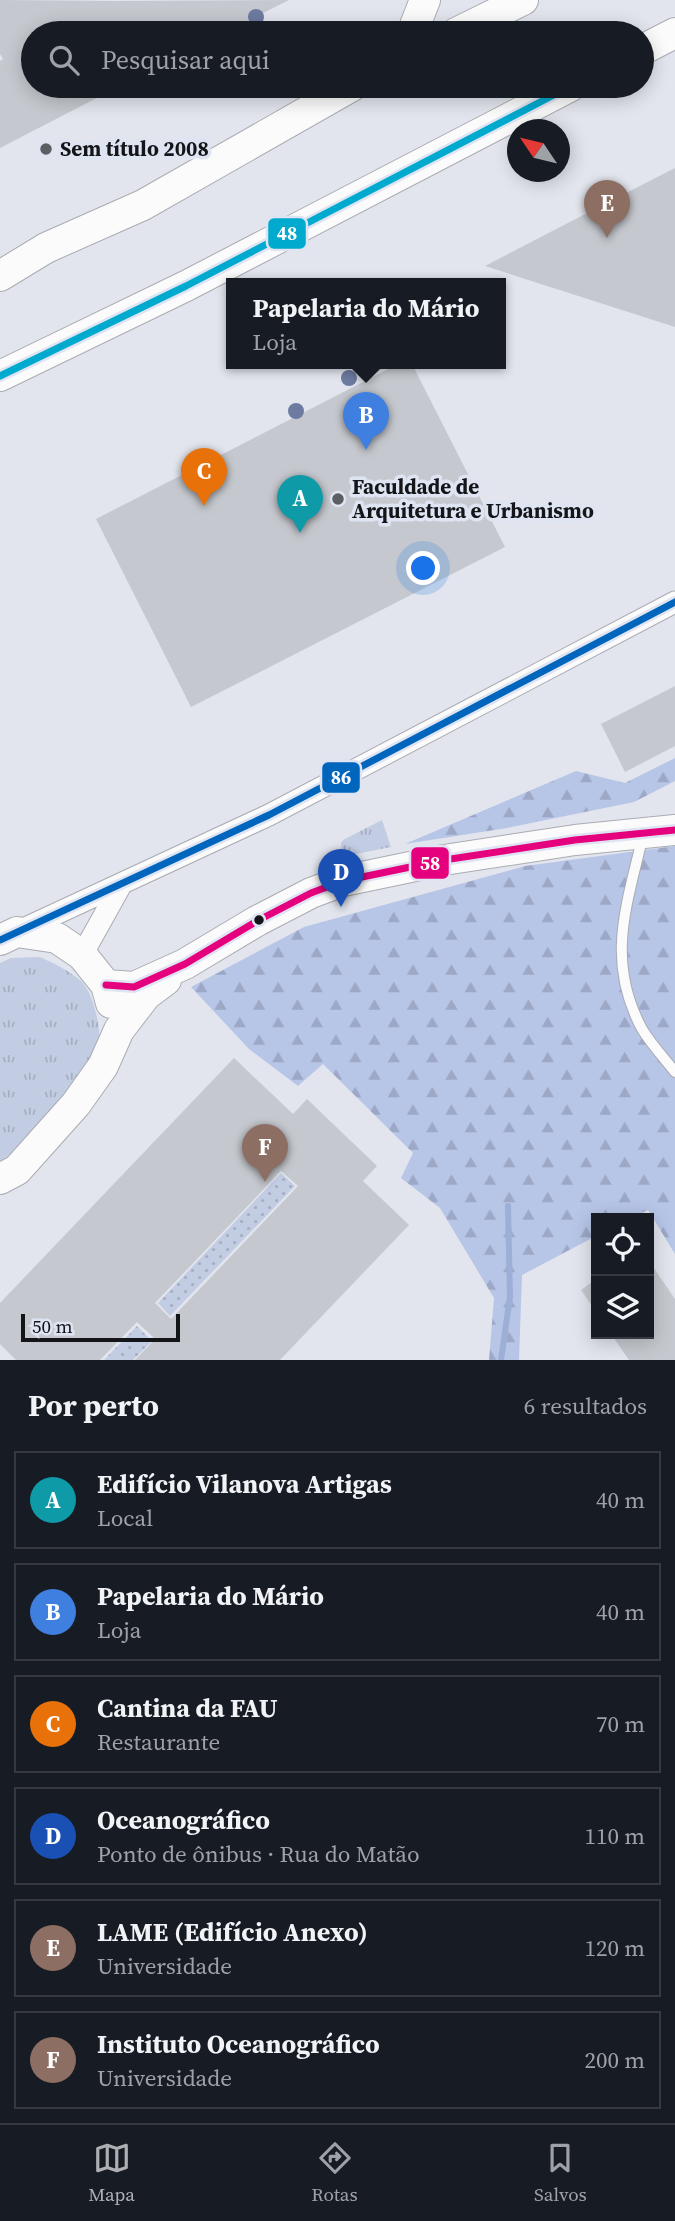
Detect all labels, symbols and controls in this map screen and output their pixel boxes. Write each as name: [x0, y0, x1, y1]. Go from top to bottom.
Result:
search box: [21, 21, 654, 98]
icon: search: [45, 41, 83, 79]
text: Pesquisar aqui: [101, 42, 270, 78]
north arrow: [507, 119, 570, 182]
place label: Sem título 2008: [60, 134, 209, 163]
marker: Sem título 2008: [38, 141, 54, 157]
pin: E: [584, 180, 630, 238]
line badge: 48: [267, 217, 307, 250]
text: 48: [277, 220, 297, 246]
popup: [226, 278, 506, 369]
text: Papelaria do Mário: [253, 290, 479, 326]
text: Loja: [253, 326, 297, 358]
pin: B: [343, 392, 389, 450]
pin: C: [181, 448, 227, 506]
place label: Faculdade de Arquitetura e Urbanismo: [352, 472, 594, 525]
pin: A: [277, 475, 323, 533]
marker: Faculdade de Arquitetura e Urbanismo: [330, 491, 346, 507]
your location: [406, 551, 440, 585]
line badge: 86: [321, 761, 361, 794]
text: 86: [331, 764, 351, 790]
line badge: 58: [410, 846, 450, 880]
pin: D: [318, 849, 364, 907]
text: 58: [420, 850, 440, 876]
unlabelled marker: [252, 913, 266, 927]
pin: F: [242, 1124, 288, 1182]
map controls: [591, 1213, 654, 1339]
button: locate: [591, 1213, 654, 1276]
button: layers: [591, 1276, 654, 1339]
scale bar: [21, 1311, 180, 1343]
text: 50 m: [32, 1313, 73, 1339]
text: Por perto: [28, 1385, 159, 1426]
text: 6 resultados: [524, 1390, 647, 1422]
text: Edifício Vilanova Artigas: [97, 1466, 392, 1502]
text: A: [45, 1484, 61, 1516]
text: 40 m: [596, 1484, 645, 1516]
text: Local: [97, 1502, 153, 1534]
text: Papelaria do Mário: [97, 1578, 324, 1614]
text: B: [46, 1596, 60, 1628]
text: 40 m: [596, 1596, 645, 1628]
text: Loja: [97, 1614, 141, 1646]
text: Cantina da FAU: [97, 1690, 278, 1726]
text: C: [46, 1708, 60, 1740]
text: 70 m: [596, 1708, 645, 1740]
text: Restaurante: [97, 1726, 220, 1758]
text: Oceanográfico: [97, 1802, 270, 1838]
text: D: [45, 1820, 61, 1852]
text: 110 m: [584, 1820, 645, 1852]
text: Ponto de ônibus · Rua do Matão: [97, 1838, 420, 1870]
text: LAME (Edifício Anexo): [97, 1914, 368, 1950]
text: E: [46, 1932, 60, 1964]
text: 120 m: [584, 1932, 645, 1964]
text: Universidade: [97, 1950, 232, 1982]
text: Instituto Oceanográfico: [97, 2026, 380, 2062]
text: F: [46, 2044, 60, 2076]
text: 200 m: [584, 2044, 645, 2076]
text: Universidade: [97, 2062, 232, 2094]
tab: Mapa: [88, 2139, 135, 2207]
tab: Rotas: [311, 2139, 358, 2207]
tab: Salvos: [534, 2139, 587, 2207]

